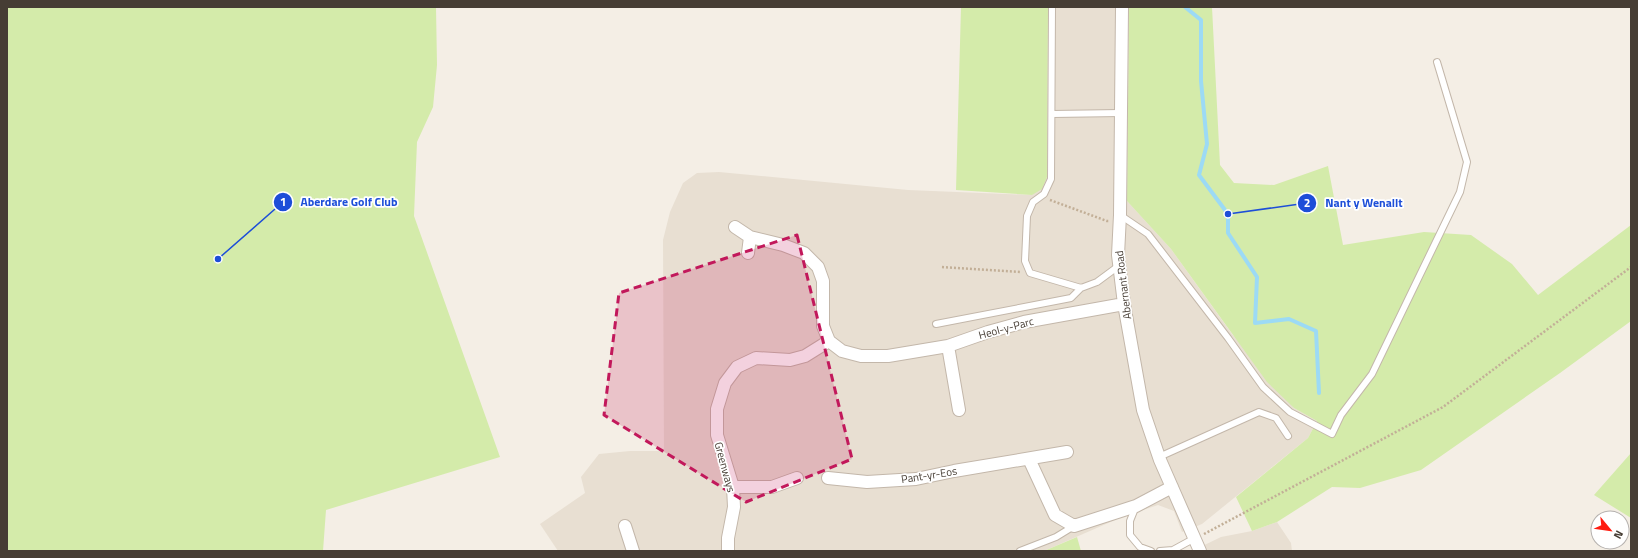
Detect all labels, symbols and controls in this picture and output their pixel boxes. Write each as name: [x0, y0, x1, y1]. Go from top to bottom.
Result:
callout: Aberdare Golf Club: [273, 190, 406, 214]
callout: Nant y Wenallt: [1297, 191, 1410, 215]
text: 1: [280, 192, 286, 211]
text: Aberdare Golf Club: [300, 192, 398, 211]
text: 2: [1304, 193, 1310, 212]
text: Nant y Wenallt: [1325, 193, 1403, 212]
street label: Abernant Road: [1111, 250, 1135, 320]
street label: Heol-y-Parc: [977, 313, 1035, 343]
street label: Greenways: [711, 440, 739, 494]
street label: Pant-yr-Eos: [900, 463, 958, 487]
north arrow: [1590, 510, 1630, 550]
text: N: [1610, 528, 1628, 542]

